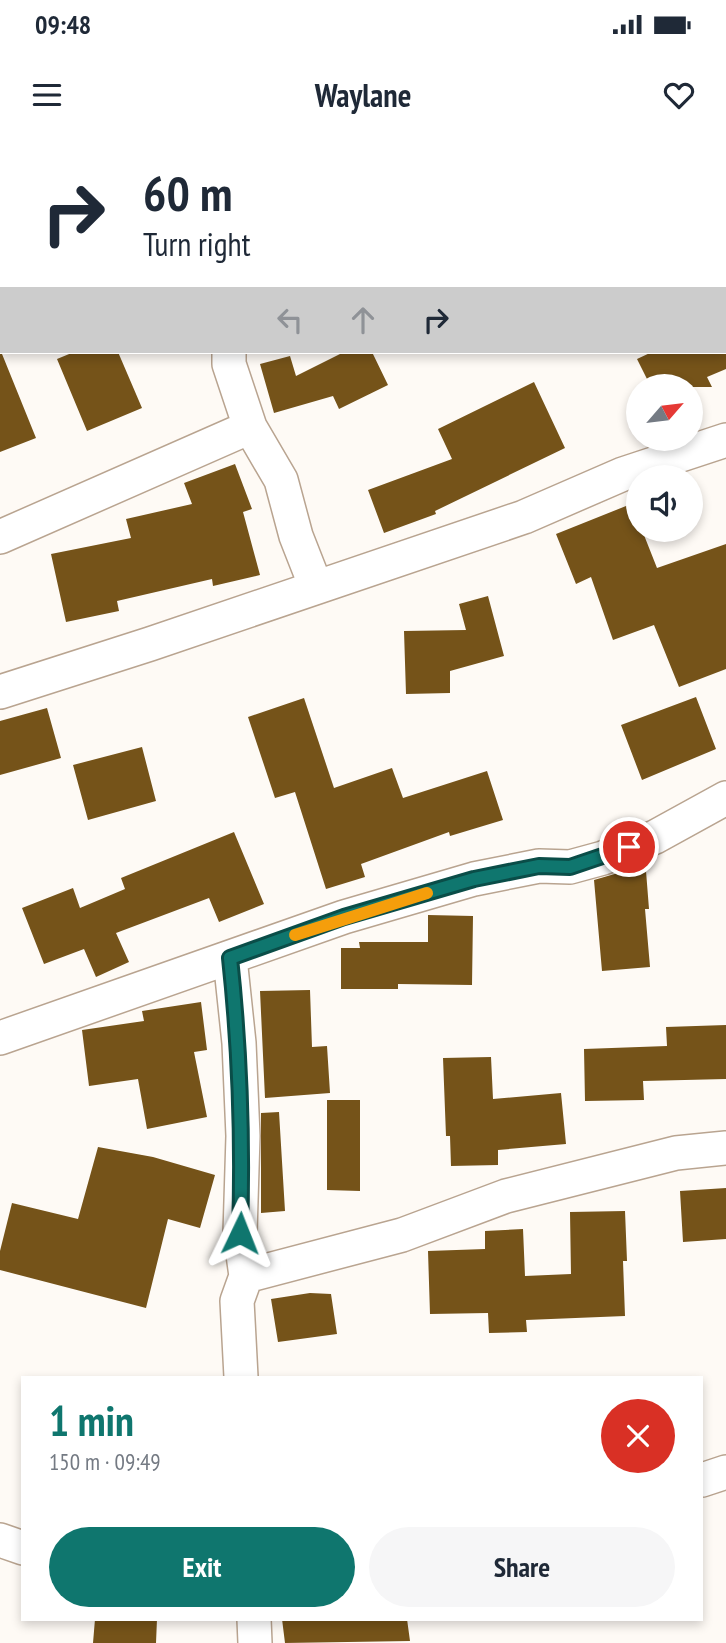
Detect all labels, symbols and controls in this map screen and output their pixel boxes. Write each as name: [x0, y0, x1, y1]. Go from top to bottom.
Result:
text: 09:48: [35, 8, 91, 41]
text: Waylane: [315, 74, 411, 116]
icon: menu: [28, 76, 66, 114]
icon: heart: [660, 76, 698, 114]
text: 60 m: [143, 161, 232, 225]
icon: right: [28, 168, 119, 259]
text: Turn right: [143, 223, 251, 265]
icon: left: [271, 301, 309, 339]
icon: ahead: [344, 301, 382, 339]
icon: right: [417, 301, 455, 339]
north arrow: [626, 374, 704, 452]
map controls: [626, 374, 703, 542]
button: sound: [626, 465, 703, 542]
pin: [599, 817, 659, 877]
icon: arrive: [610, 828, 648, 866]
position arrow: [203, 1196, 277, 1270]
text: 1 min: [49, 1393, 134, 1448]
button: close: [601, 1399, 675, 1473]
text: 150 m · 09:49: [49, 1447, 161, 1476]
button: Exit: [49, 1527, 355, 1607]
button: Share: [369, 1527, 675, 1607]

